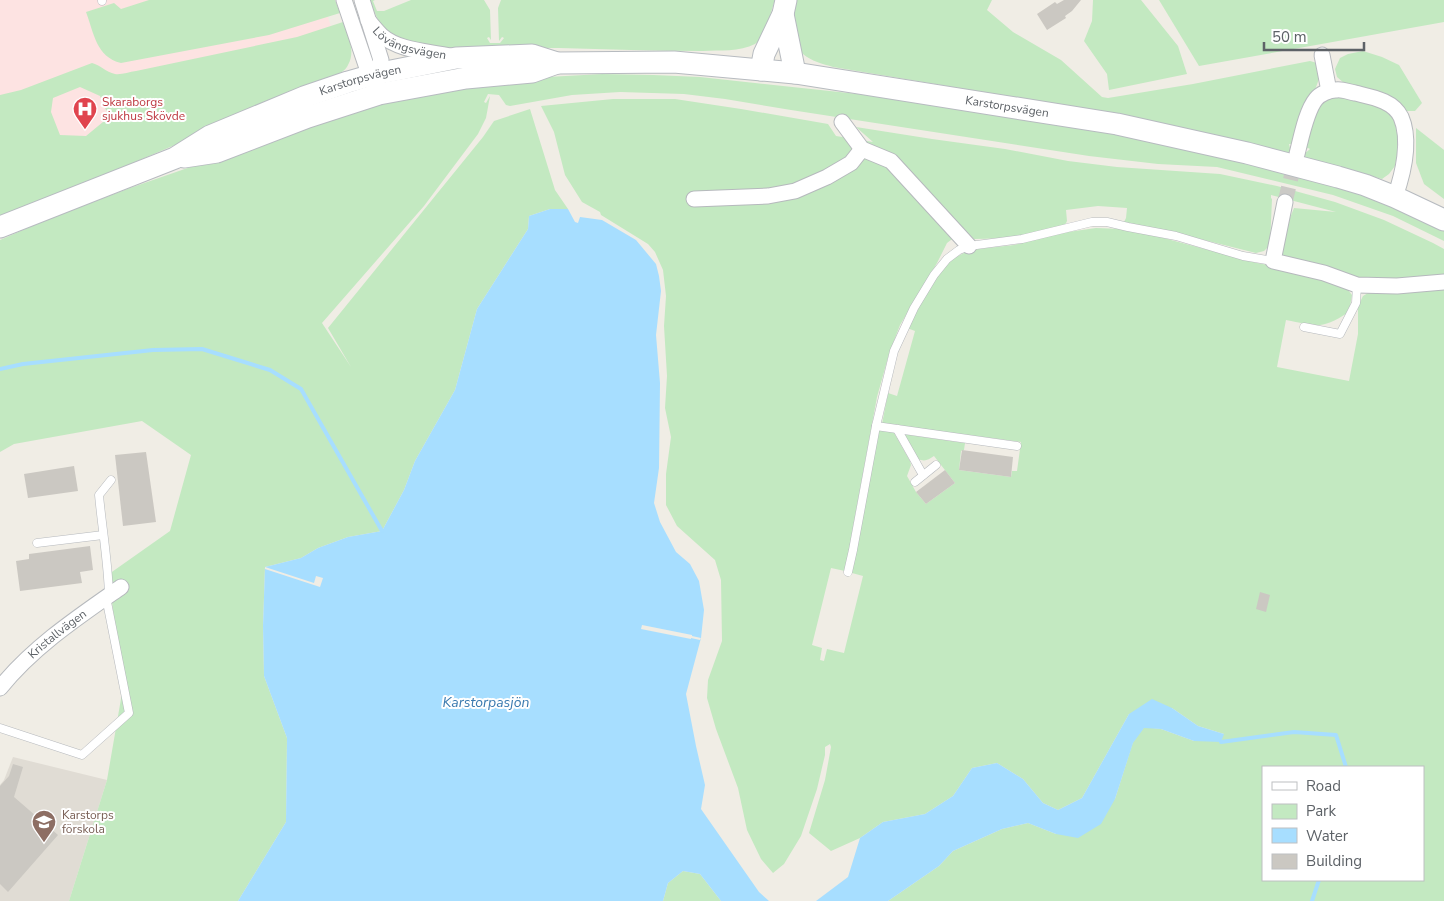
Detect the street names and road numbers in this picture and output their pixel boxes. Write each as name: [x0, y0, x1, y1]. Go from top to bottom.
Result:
street label: Lövängsvägen: [369, 23, 448, 63]
street label: Karstorpsvägen: [317, 61, 402, 99]
street label: Karstorpsvägen: [964, 92, 1050, 121]
street label: Kristallvägen: [25, 606, 90, 662]

